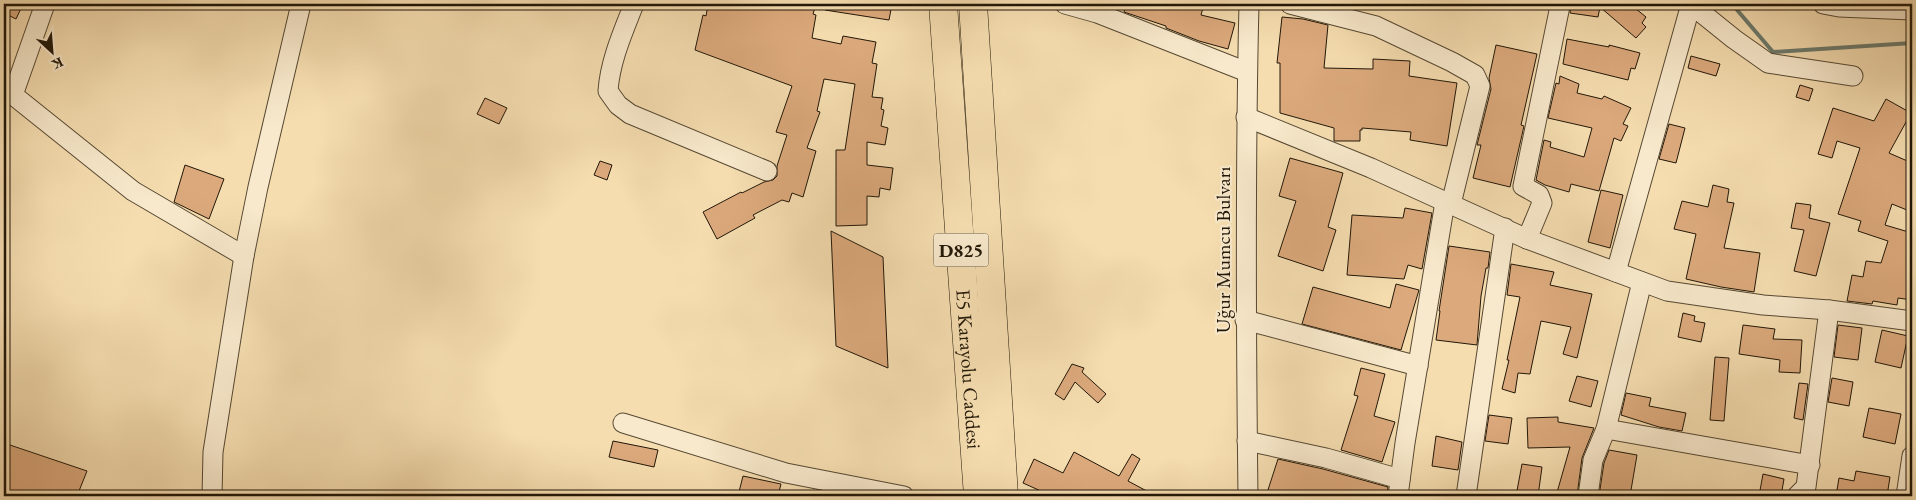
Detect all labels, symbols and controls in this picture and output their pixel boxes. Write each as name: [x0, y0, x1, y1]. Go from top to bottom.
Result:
north arrow: [28, 28, 78, 78]
text: K: [49, 53, 66, 74]
street label: Uğur Mumcu Bulvarı: [1210, 167, 1236, 333]
road number: D825: [934, 234, 988, 266]
street label: E5 Karayolu Caddesi: [950, 288, 988, 450]

